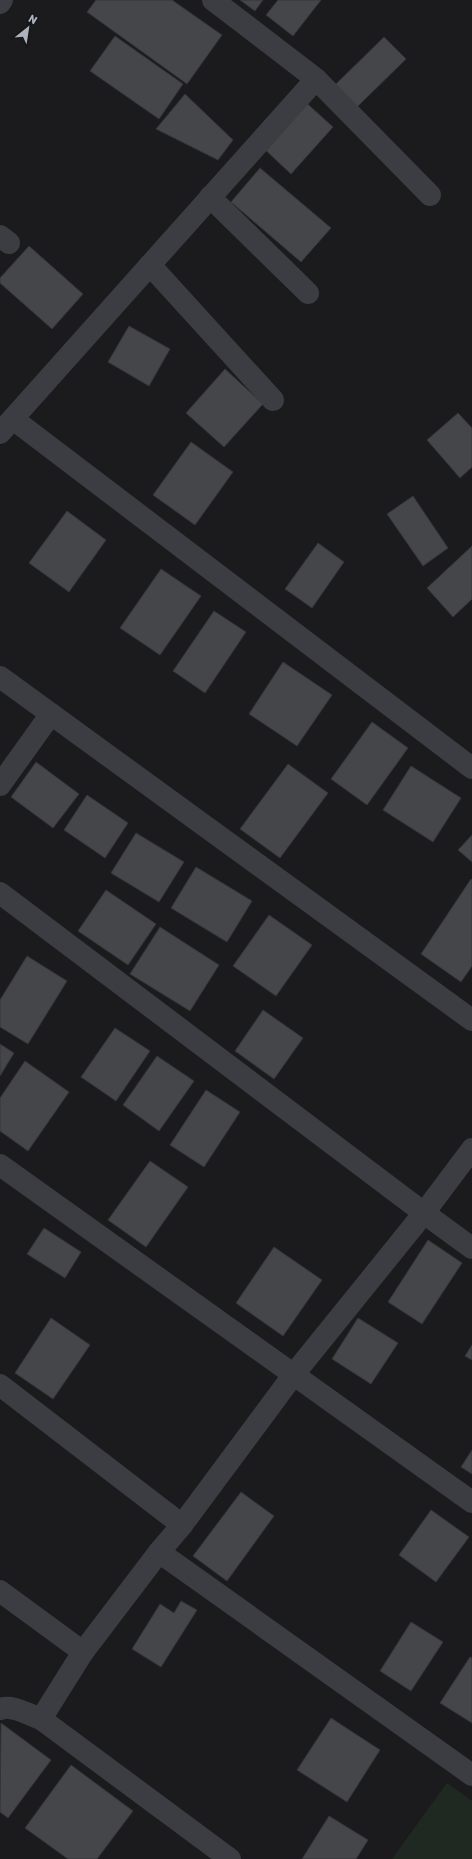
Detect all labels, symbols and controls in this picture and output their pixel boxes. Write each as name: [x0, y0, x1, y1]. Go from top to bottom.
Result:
north arrow: [8, 8, 48, 48]
text: N: [26, 12, 39, 27]

